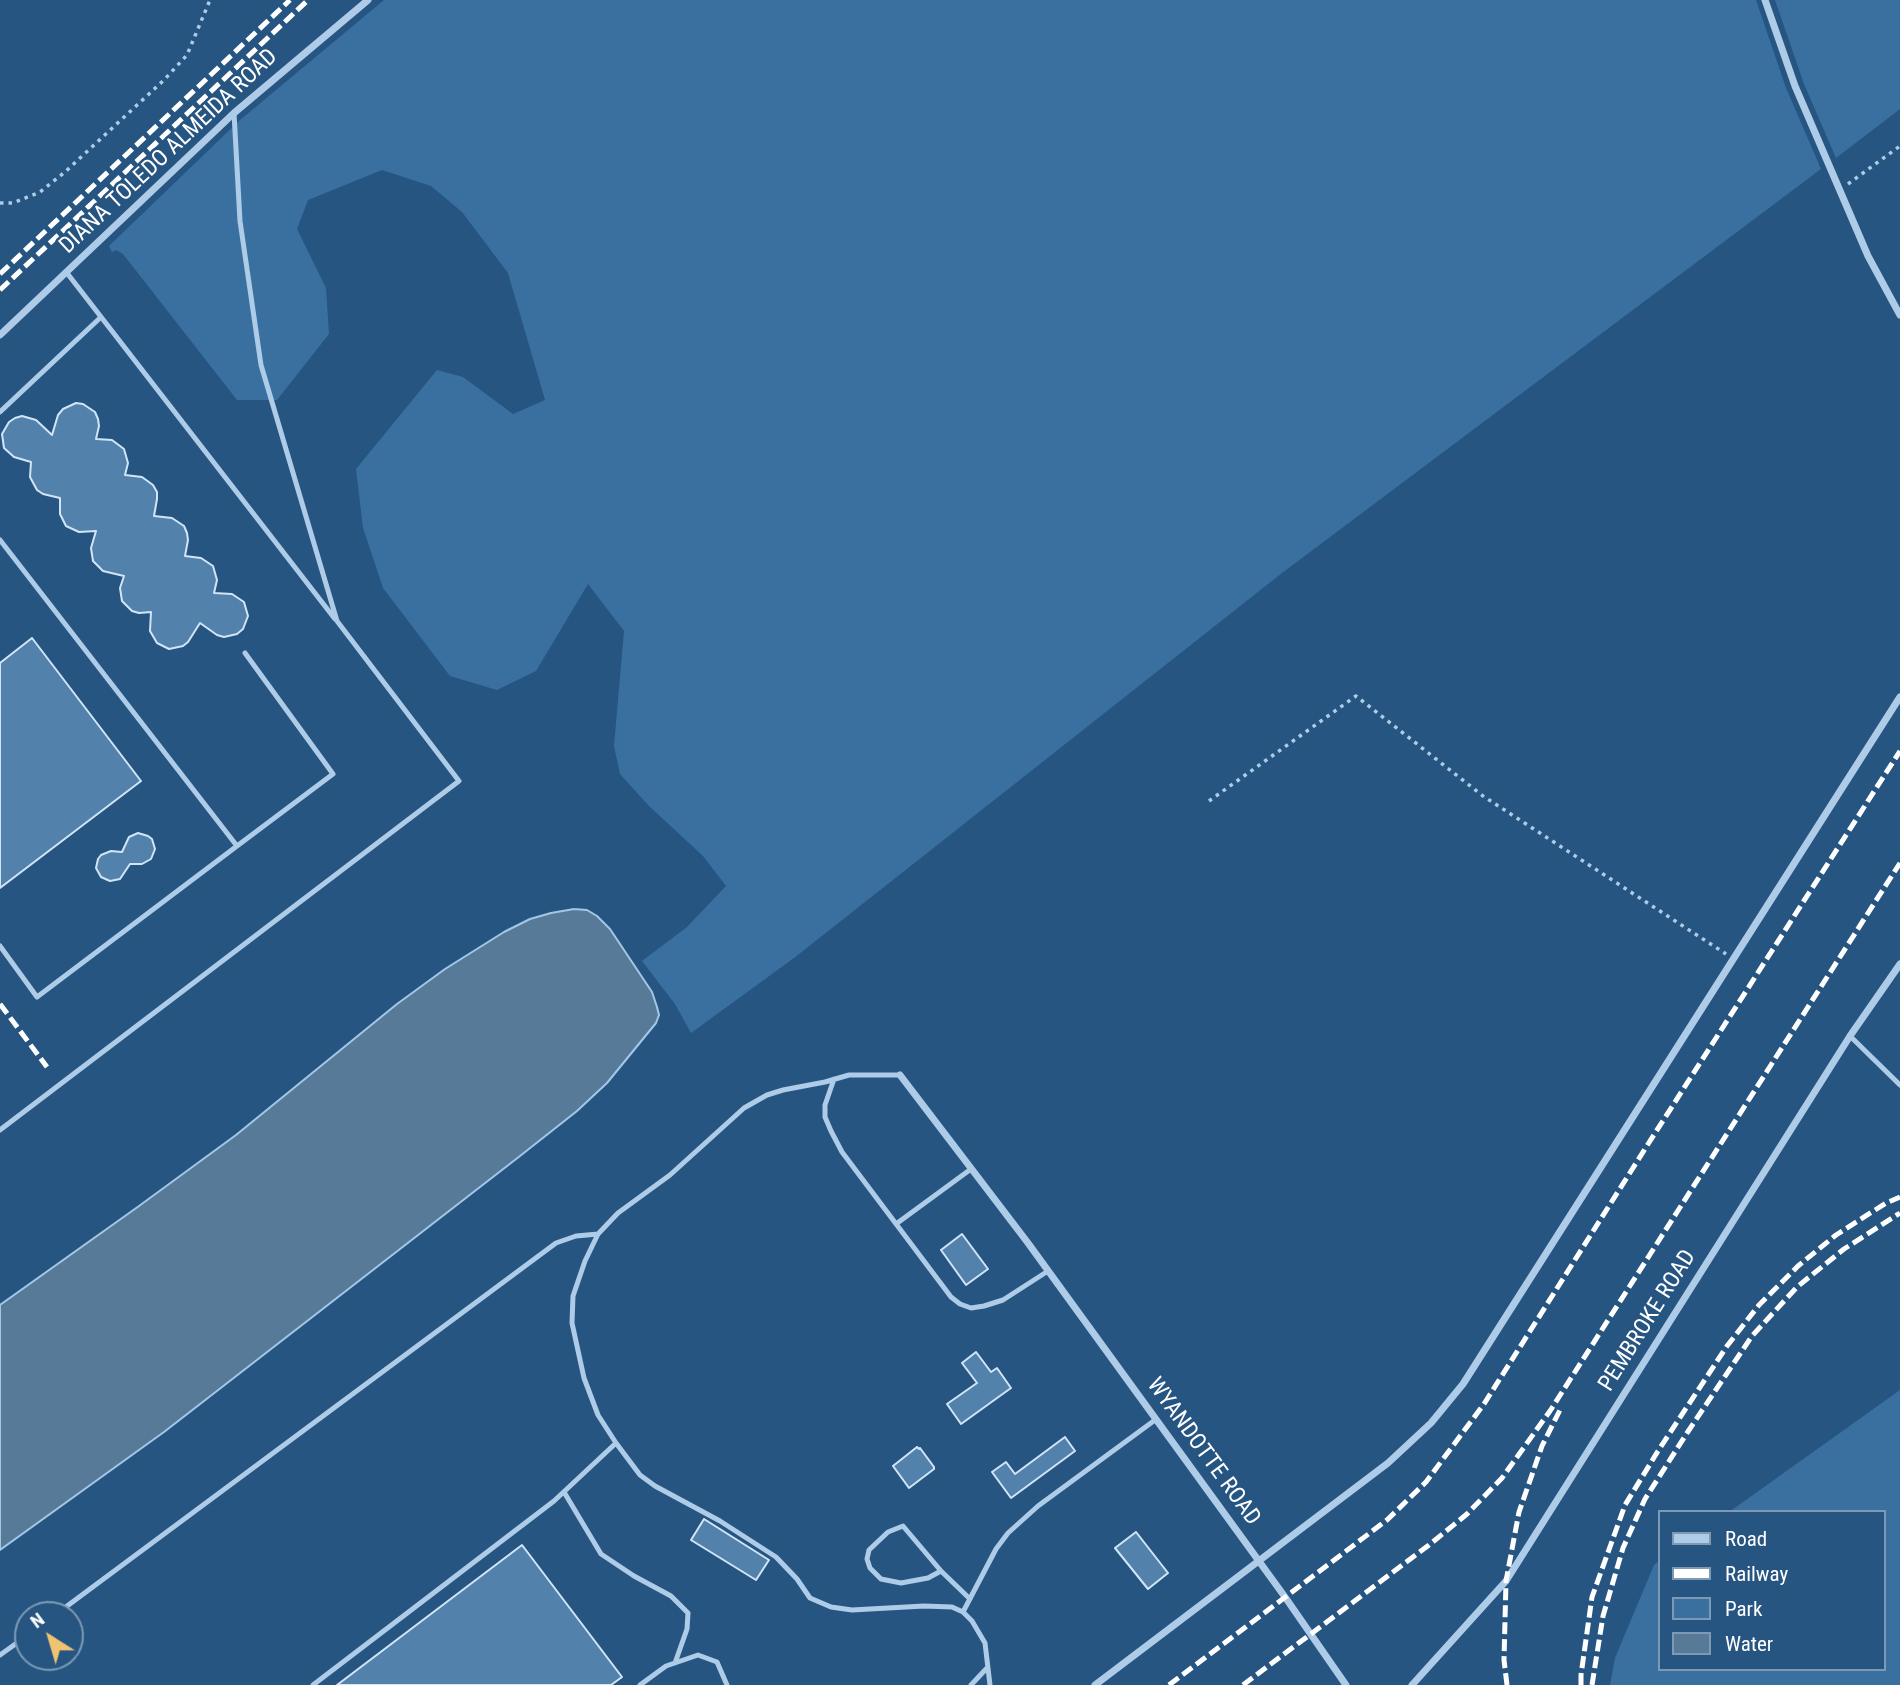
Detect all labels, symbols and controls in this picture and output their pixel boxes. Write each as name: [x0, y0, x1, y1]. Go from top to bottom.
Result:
street label: DIANA TOLEDO ALMEIDA ROAD: [54, 44, 284, 260]
street label: PEMBROKE ROAD: [1593, 1245, 1703, 1397]
street label: WYANDOTTE ROAD: [1140, 1373, 1266, 1531]
legend: [1658, 1510, 1886, 1671]
text: Road: [1725, 1527, 1767, 1551]
text: Railway: [1725, 1562, 1788, 1586]
text: Park: [1725, 1597, 1762, 1621]
north arrow: [14, 1601, 84, 1671]
text: N: [26, 1608, 49, 1633]
text: Water: [1725, 1632, 1773, 1656]

